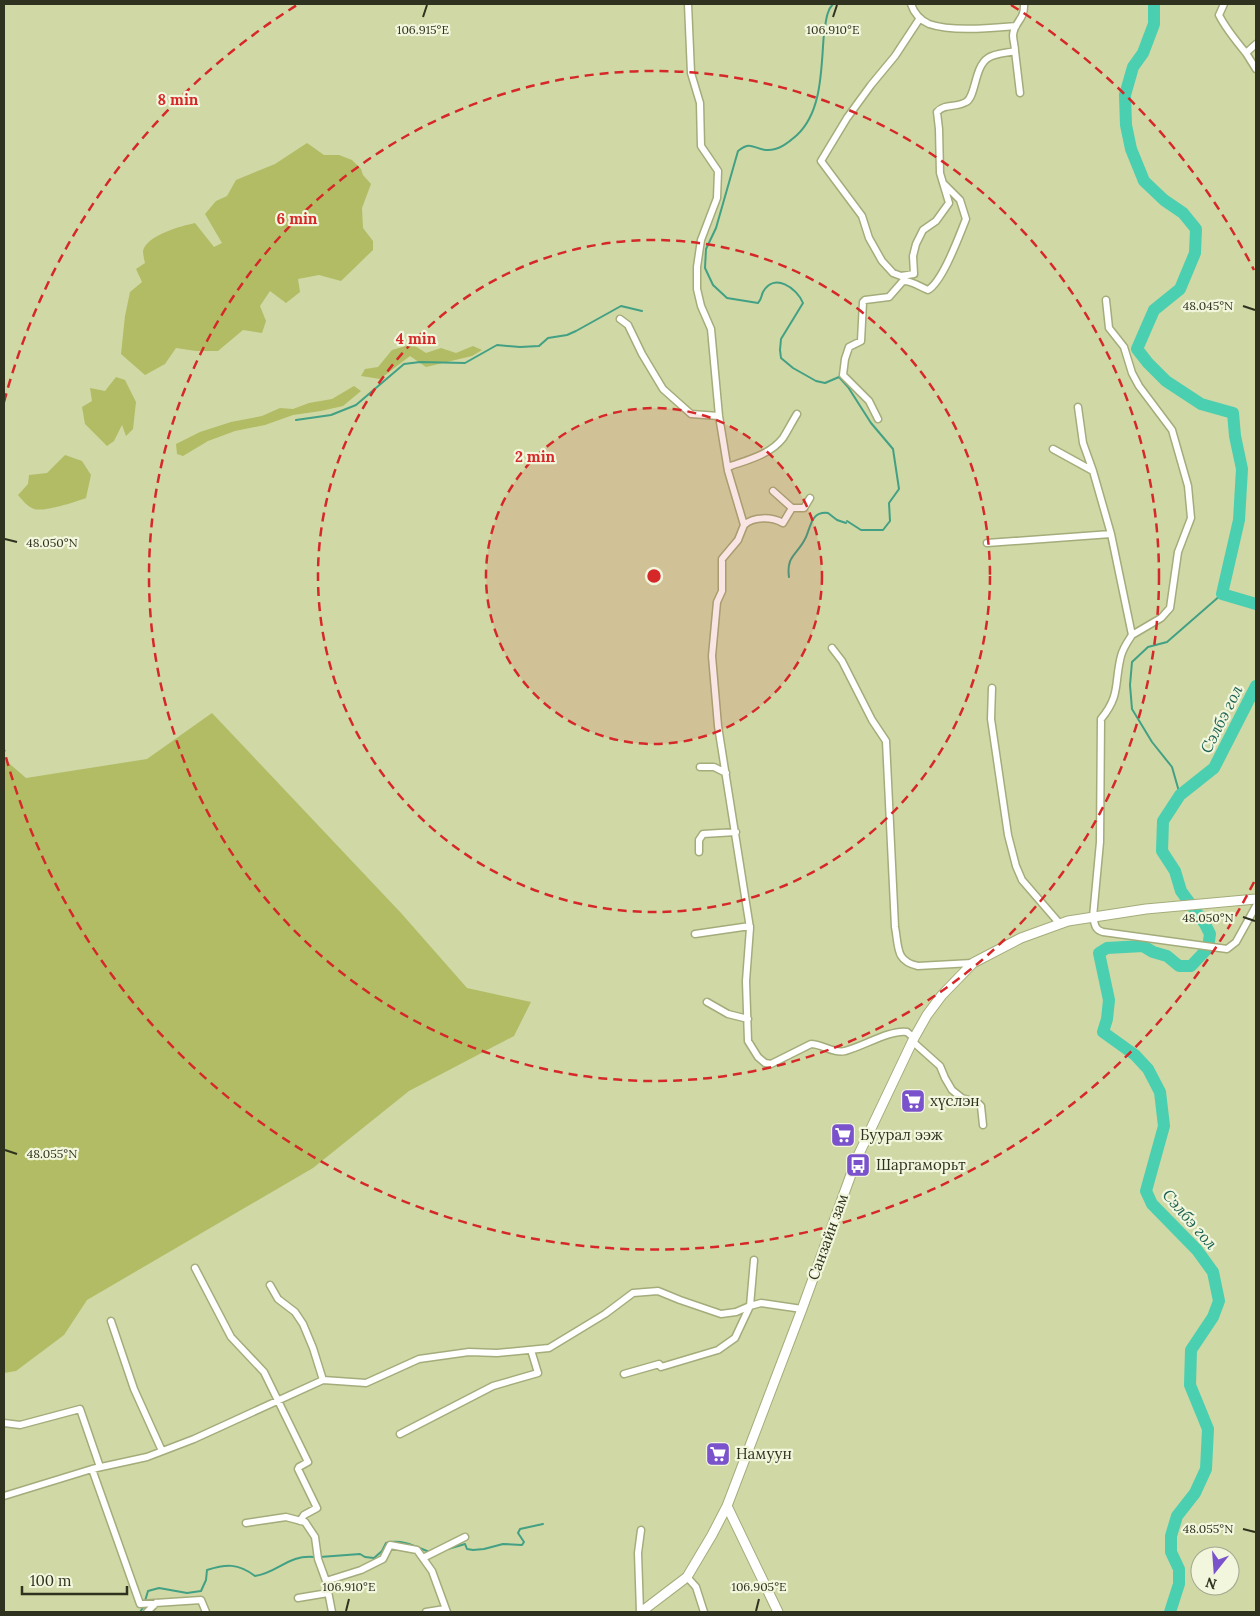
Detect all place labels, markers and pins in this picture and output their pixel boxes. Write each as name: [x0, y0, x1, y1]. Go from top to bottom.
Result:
centre of rings: [645, 567, 663, 585]
supermarket icon: хүслэн: [900, 1088, 926, 1114]
place label: хүслэн: [930, 1091, 980, 1110]
supermarket icon: Буурал ээж: [830, 1122, 856, 1148]
place label: Буурал ээж: [860, 1125, 943, 1144]
bus stop icon: Шаргаморьт: [845, 1152, 871, 1178]
place label: Шаргаморьт: [876, 1155, 966, 1174]
supermarket icon: Намуун: [705, 1441, 731, 1467]
place label: Намуун: [736, 1444, 792, 1463]

